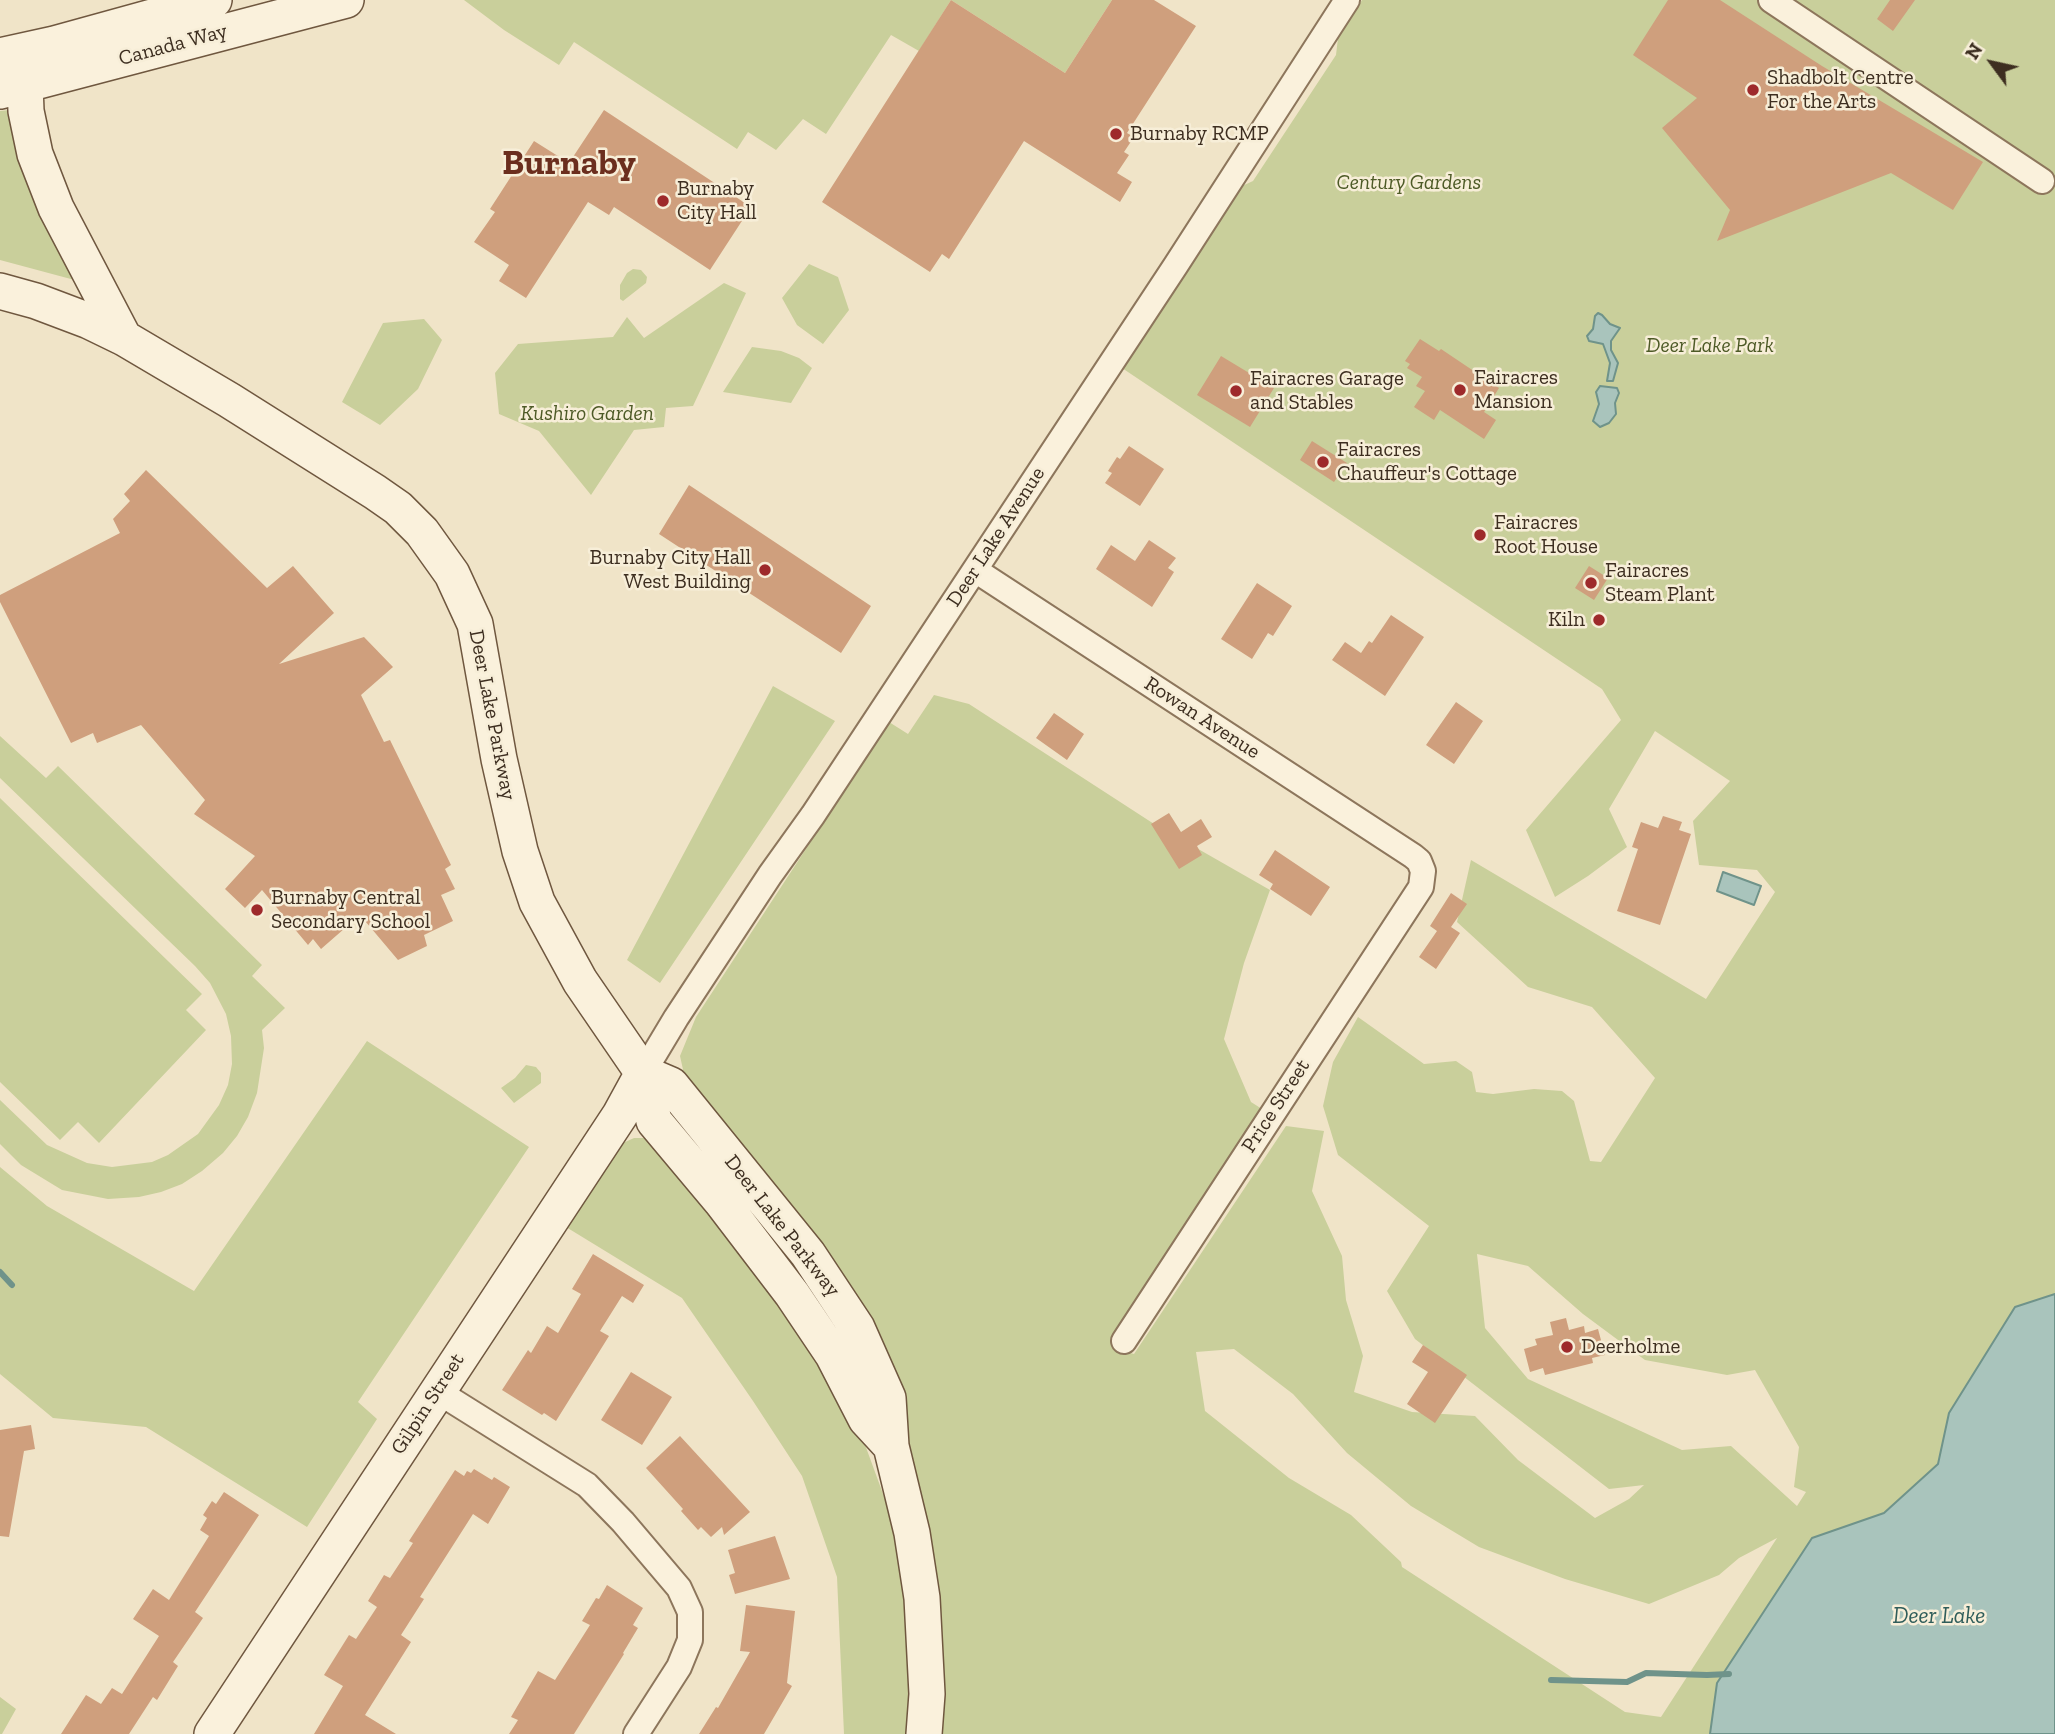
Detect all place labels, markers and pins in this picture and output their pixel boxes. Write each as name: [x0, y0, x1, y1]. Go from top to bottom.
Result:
place label: Shadbolt Centre For the Arts: [1767, 65, 1914, 115]
marker: Shadbolt Centre For the Arts: [1745, 82, 1761, 98]
place label: Burnaby RCMP: [1130, 121, 1269, 147]
marker: Burnaby RCMP: [1108, 126, 1124, 142]
place label: Burnaby City Hall: [677, 176, 757, 226]
marker: Burnaby City Hall: [655, 193, 671, 209]
place label: Fairacres Mansion: [1474, 365, 1558, 415]
place label: Fairacres Garage and Stables: [1250, 366, 1404, 416]
marker: Fairacres Mansion: [1452, 382, 1468, 398]
marker: Fairacres Garage and Stables: [1228, 383, 1244, 399]
place label: Fairacres Chauffeur's Cottage: [1337, 437, 1517, 487]
marker: Fairacres Chauffeur's Cottage: [1315, 454, 1331, 470]
place label: Fairacres Root House: [1494, 510, 1598, 560]
marker: Fairacres Root House: [1472, 527, 1488, 543]
place label: Burnaby City Hall West Building: [589, 545, 751, 595]
place label: Fairacres Steam Plant: [1605, 558, 1714, 608]
marker: Burnaby City Hall West Building: [757, 562, 773, 578]
marker: Fairacres Steam Plant: [1583, 575, 1599, 591]
place label: Kiln: [1548, 607, 1585, 633]
marker: Kiln: [1591, 612, 1607, 628]
place label: Burnaby Central Secondary School: [271, 885, 430, 935]
marker: Burnaby Central Secondary School: [249, 902, 265, 918]
place label: Deerholme: [1581, 1334, 1680, 1360]
marker: Deerholme: [1559, 1339, 1575, 1355]

